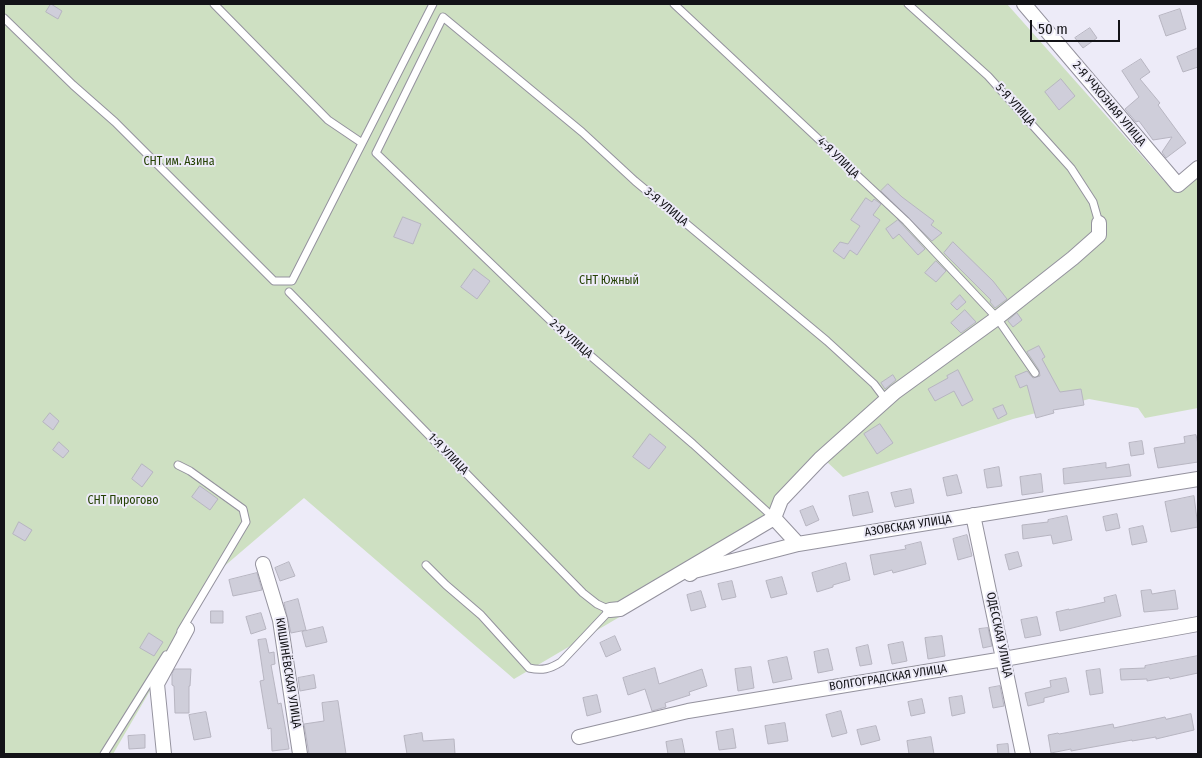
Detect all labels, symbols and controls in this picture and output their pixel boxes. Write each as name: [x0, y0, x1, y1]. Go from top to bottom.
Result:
scale bar: [1032, 10, 1122, 42]
text: 50 m: [1038, 20, 1068, 38]
street label: 2-Я УЧХОЗНАЯ УЛИЦА: [1069, 59, 1149, 149]
street label: 5-Я УЛИЦА: [992, 81, 1038, 129]
street label: 4-Я УЛИЦА: [814, 134, 862, 182]
park label: СНТ им. Азина: [143, 155, 215, 169]
street label: 3-Я УЛИЦА: [641, 185, 691, 229]
park label: СНТ Южный: [579, 274, 639, 288]
street label: 2-Я УЛИЦА: [546, 316, 596, 362]
street label: 1-Я УЛИЦА: [425, 430, 471, 478]
park label: СНТ Пирогово: [87, 494, 159, 508]
street label: АЗОВСКАЯ УЛИЦА: [864, 512, 952, 540]
street label: ОДЕССКАЯ УЛИЦА: [983, 591, 1015, 679]
street label: КИШИНЁВСКАЯ УЛИЦА: [272, 617, 304, 729]
street label: ВОЛГОГРАДСКАЯ УЛИЦА: [828, 662, 948, 694]

